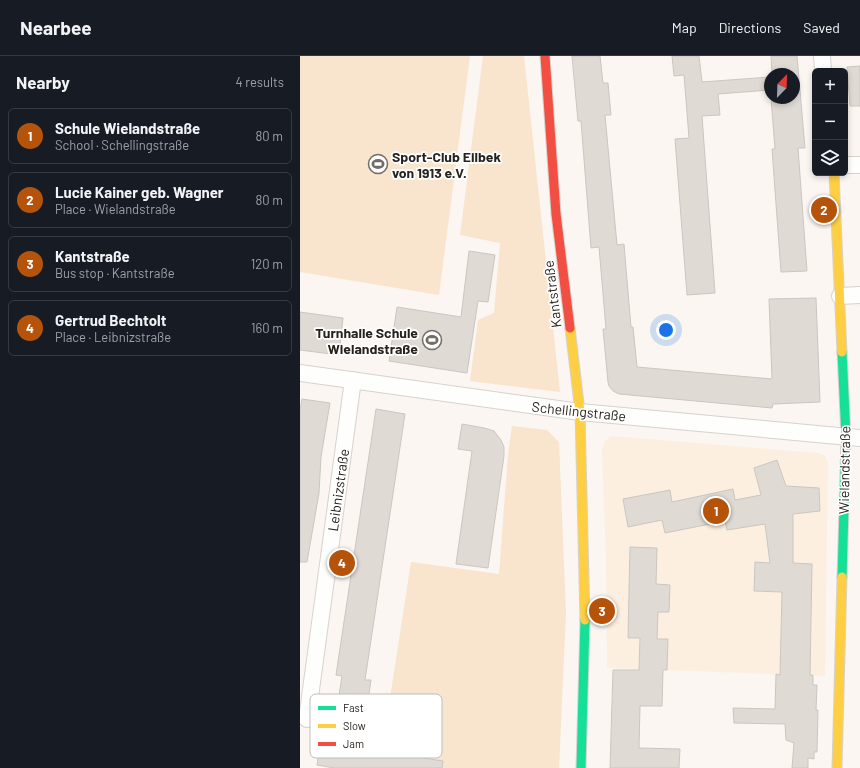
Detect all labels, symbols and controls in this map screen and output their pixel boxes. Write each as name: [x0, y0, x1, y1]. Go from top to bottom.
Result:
text: Nearbee: [20, 16, 92, 39]
text: Map: [672, 19, 697, 36]
text: Directions: [719, 19, 781, 36]
text: Saved: [803, 19, 840, 36]
north arrow: [764, 68, 800, 104]
map controls: [812, 68, 848, 176]
button: +: [812, 68, 848, 104]
text: Nearby: [16, 72, 70, 92]
text: 4 results: [236, 74, 284, 90]
button: −: [812, 104, 848, 140]
text: Schule Wielandstraße: [55, 119, 200, 137]
text: 1: [28, 128, 32, 144]
text: 80 m: [256, 128, 283, 144]
text: School · Schellingstraße: [55, 137, 189, 153]
button: layers: [812, 140, 848, 176]
place label: Sport-Club Eilbek von 1913 e.V.: [392, 148, 501, 181]
sports icon: Sport-Club Eilbek von 1913 e.V.: [367, 153, 389, 175]
text: Lucie Kainer geb. Wagner: [55, 183, 224, 201]
text: 2: [26, 192, 34, 208]
text: 80 m: [256, 192, 283, 208]
pin: 2: [811, 195, 837, 225]
text: Place · Wielandstraße: [55, 201, 176, 217]
text: Kantstraße: [55, 247, 130, 265]
text: 3: [26, 256, 34, 272]
text: 120 m: [251, 256, 283, 272]
street label: Kantstraße: [539, 259, 565, 329]
text: Bus stop · Kantstraße: [55, 265, 175, 281]
text: Gertrud Bechtolt: [55, 311, 166, 329]
text: 4: [26, 320, 34, 336]
text: 160 m: [251, 320, 283, 336]
your location: [656, 320, 676, 340]
place label: Turnhalle Schule Wielandstraße: [315, 324, 418, 357]
text: Place · Leibnizstraße: [55, 329, 171, 345]
sports icon: Turnhalle Schule Wielandstraße: [421, 329, 443, 351]
street label: Schellingstraße: [531, 398, 627, 424]
street label: Wielandstraße: [835, 426, 853, 514]
street label: Leibnizstraße: [324, 448, 352, 532]
pin: 1: [703, 496, 729, 526]
pin: 4: [329, 548, 355, 578]
pin: 3: [589, 596, 615, 626]
legend: [310, 694, 442, 758]
text: Fast: [343, 701, 364, 714]
text: Slow: [343, 719, 366, 732]
text: Jam: [343, 737, 364, 750]

